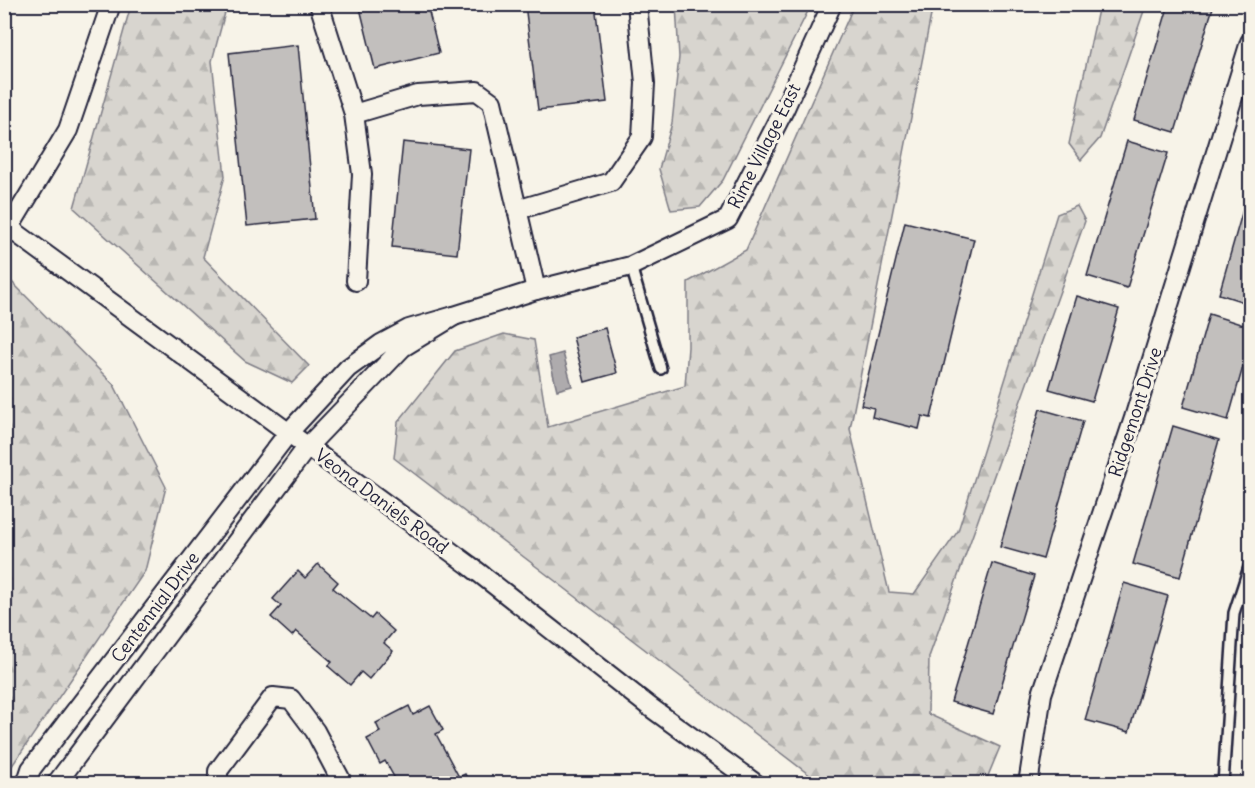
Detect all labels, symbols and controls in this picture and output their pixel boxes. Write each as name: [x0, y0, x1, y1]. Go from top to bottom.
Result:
street label: Rime Village East: [722, 79, 806, 213]
street label: Ridgemont Drive: [1103, 344, 1167, 480]
street label: Veona Daniels Road: [311, 443, 454, 559]
street label: Centennial Drive: [106, 547, 204, 667]

